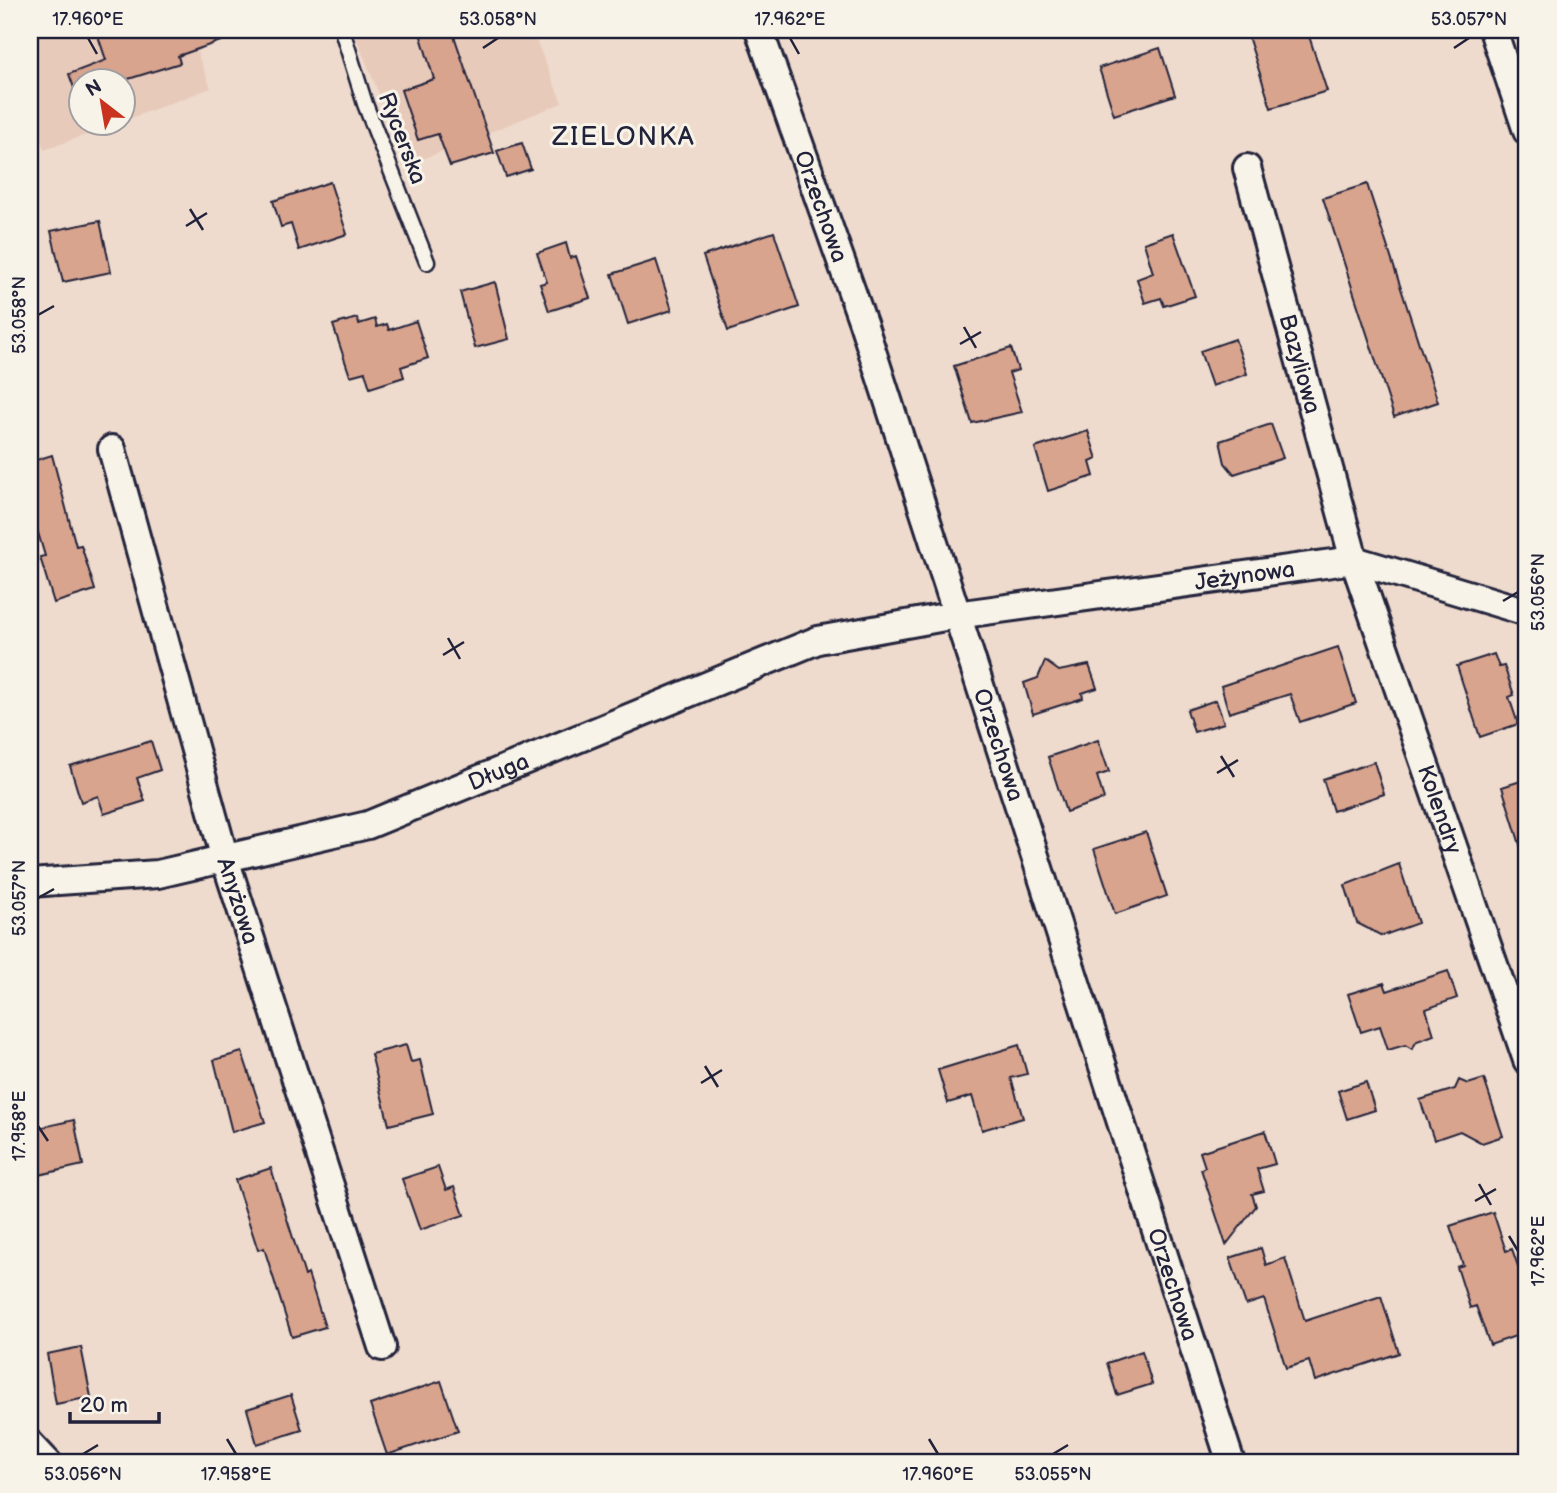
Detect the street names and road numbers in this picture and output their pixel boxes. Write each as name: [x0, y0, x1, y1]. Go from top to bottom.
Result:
street label: Rycerska: [372, 89, 432, 188]
street label: Orzechowa: [788, 147, 853, 266]
street label: Bazyliowa: [1273, 311, 1326, 417]
street label: Jeżynowa: [1193, 555, 1297, 597]
street label: Orzechowa: [967, 685, 1029, 805]
street label: Długa: [464, 747, 533, 797]
street label: Kolendry: [1411, 761, 1468, 858]
street label: Anyżowa: [210, 854, 264, 948]
street label: Orzechowa: [1141, 1225, 1204, 1344]

